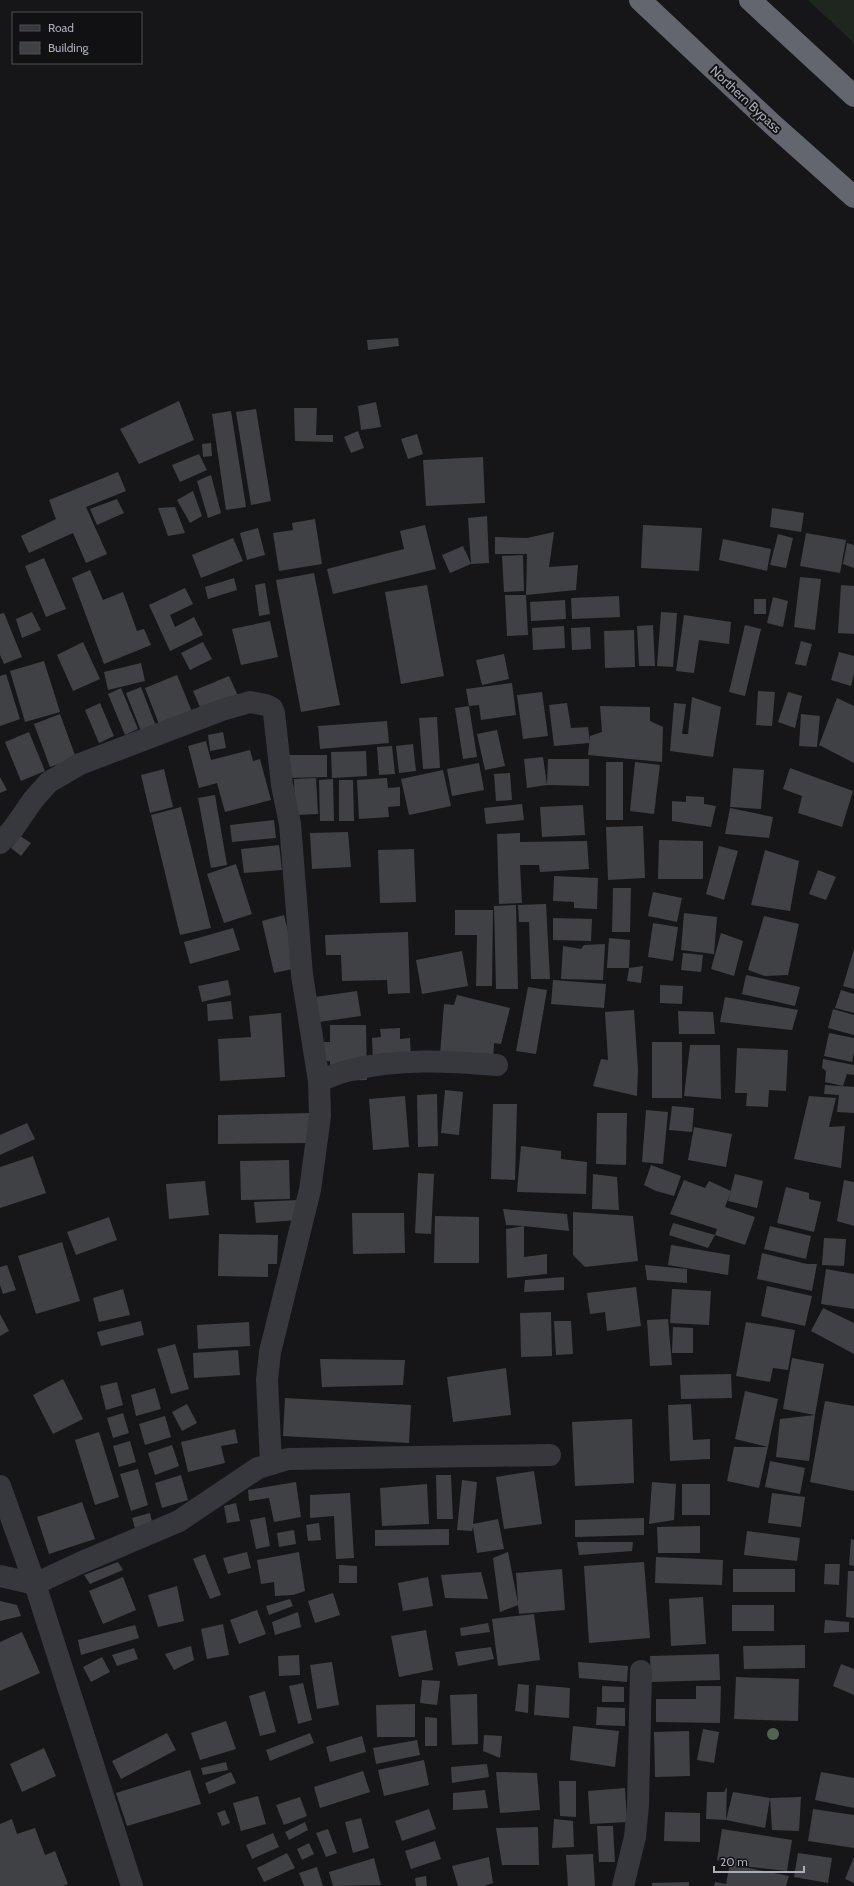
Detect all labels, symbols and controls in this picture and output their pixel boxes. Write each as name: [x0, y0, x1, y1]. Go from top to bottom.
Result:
legend: [12, 12, 142, 64]
text: Road: [48, 20, 74, 35]
text: Building: [48, 40, 90, 55]
street label: Northern Bypass: [707, 62, 785, 136]
scale bar: [714, 1848, 804, 1874]
text: 20 m: [720, 1854, 748, 1869]

